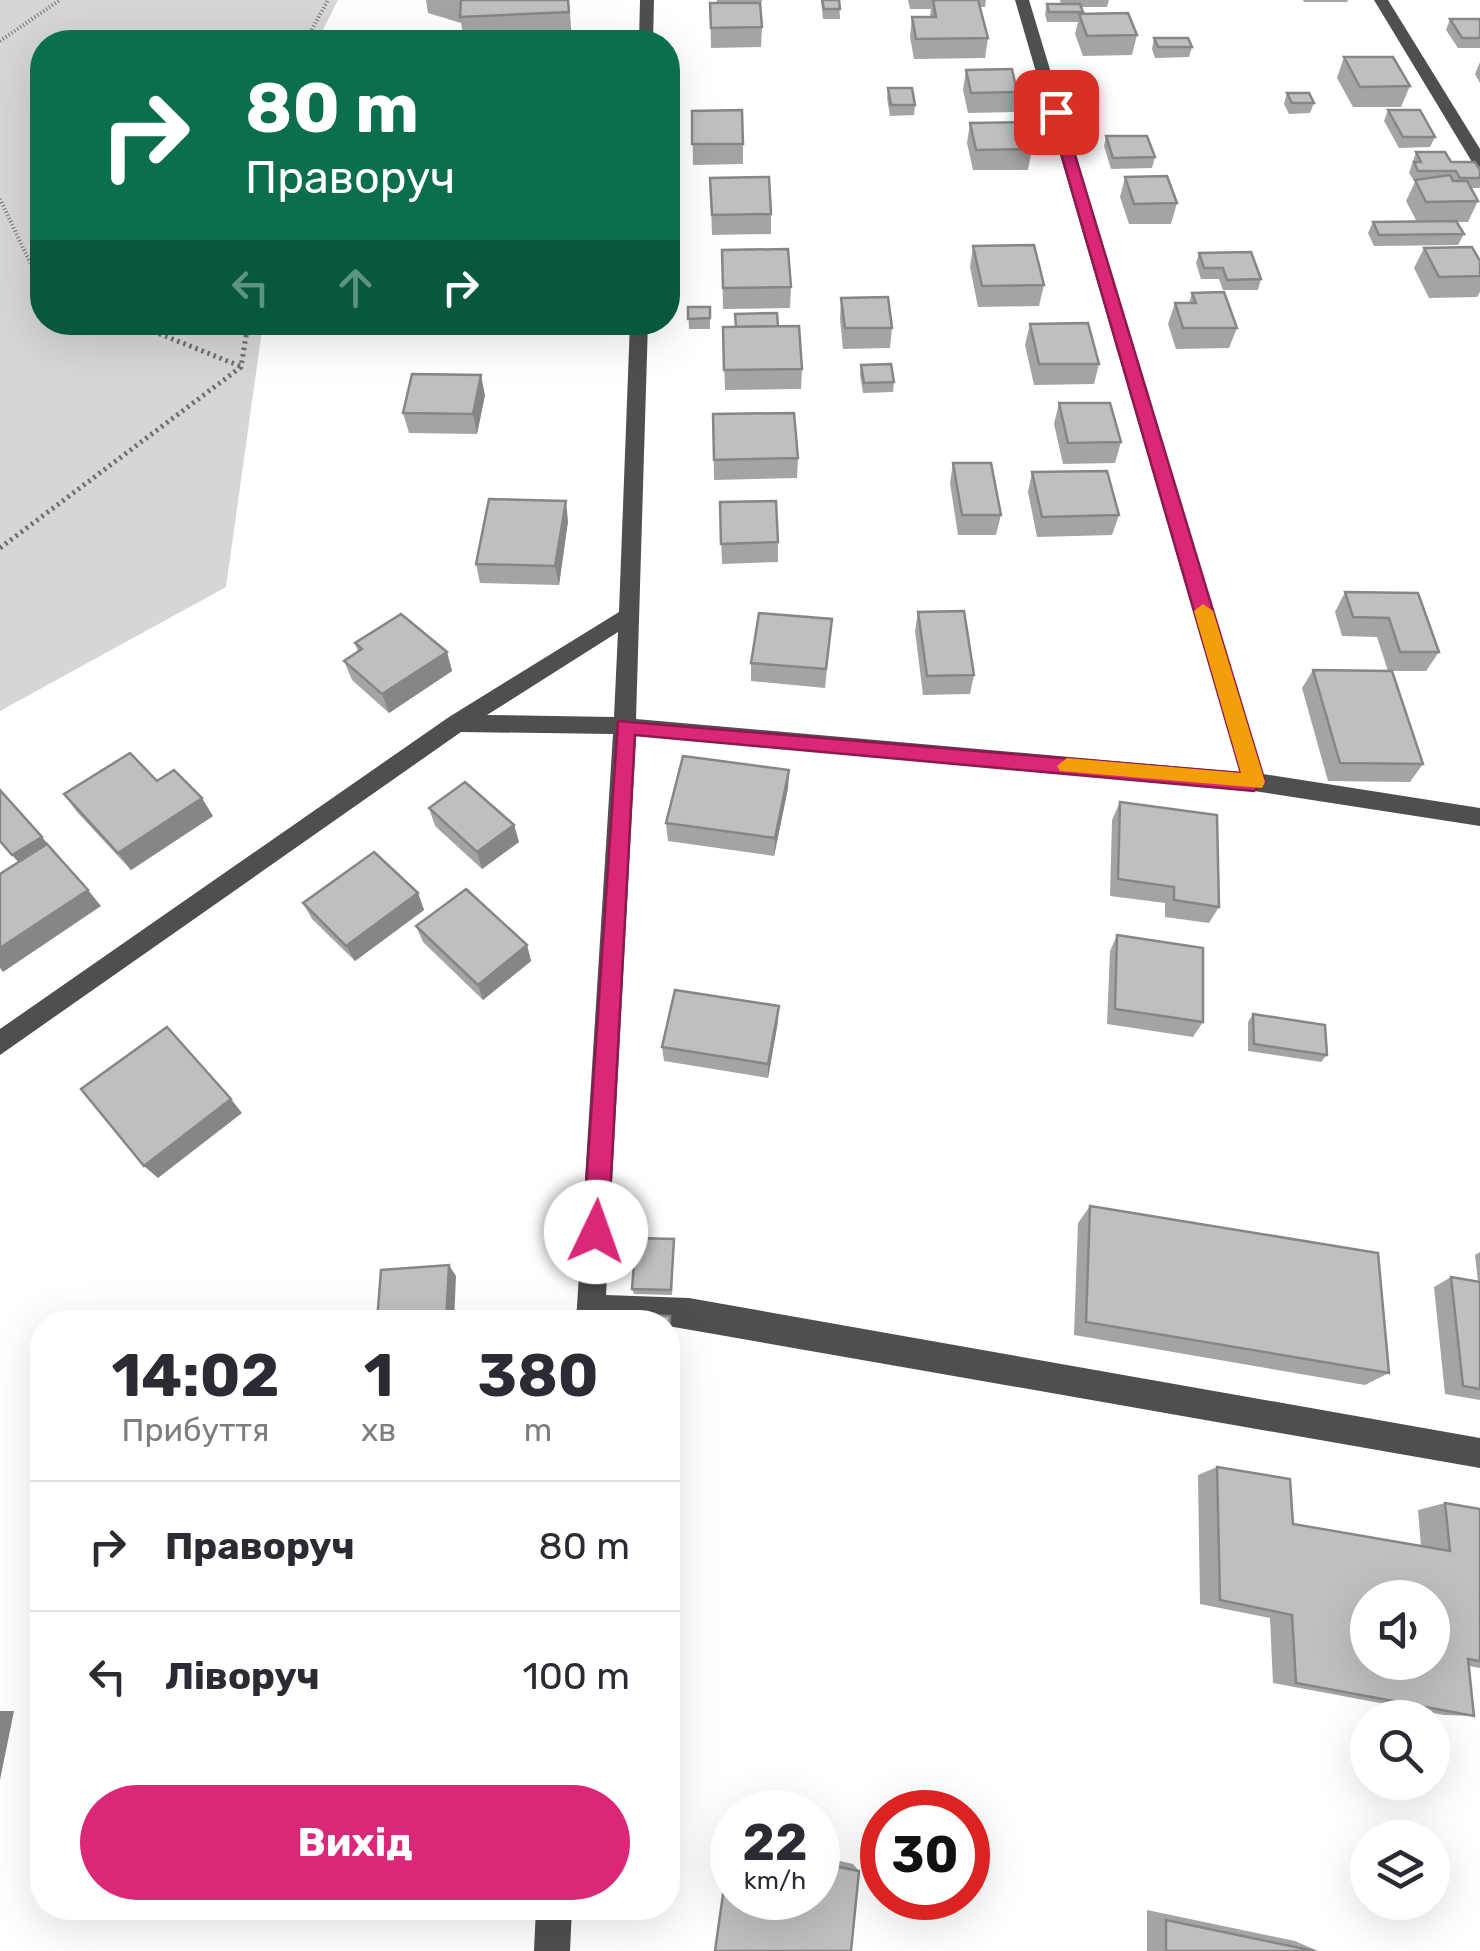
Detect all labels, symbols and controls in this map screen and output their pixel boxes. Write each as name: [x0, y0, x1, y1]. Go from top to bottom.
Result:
text: 80 m: [245, 67, 419, 150]
icon: right: [80, 70, 210, 200]
pin: [1014, 70, 1099, 155]
icon: arrive: [1029, 85, 1084, 140]
text: Праворуч: [245, 151, 455, 204]
icon: left: [223, 260, 278, 315]
icon: ahead: [328, 260, 383, 315]
icon: right: [433, 260, 488, 315]
position arrow: [544, 1180, 648, 1284]
text: 14:02: [111, 1340, 280, 1411]
text: 1: [364, 1340, 393, 1411]
text: 380: [478, 1340, 599, 1411]
text: Прибуття: [122, 1411, 269, 1449]
text: хв: [361, 1411, 396, 1449]
text: m: [524, 1411, 552, 1449]
icon: right: [80, 1519, 135, 1574]
text: Праворуч: [165, 1523, 355, 1569]
text: 80 m: [539, 1523, 630, 1569]
map controls: [1350, 1580, 1450, 1920]
button: sound: [1350, 1580, 1450, 1680]
icon: left: [80, 1649, 135, 1704]
text: Ліворуч: [165, 1653, 320, 1699]
text: 100 m: [522, 1653, 630, 1699]
button: search: [1350, 1700, 1450, 1800]
button: Вихід: [80, 1785, 630, 1900]
speed limit sign: 30: [860, 1790, 990, 1920]
text: 22: [743, 1813, 808, 1873]
button: layers: [1350, 1820, 1450, 1920]
text: km/h: [744, 1866, 806, 1895]

